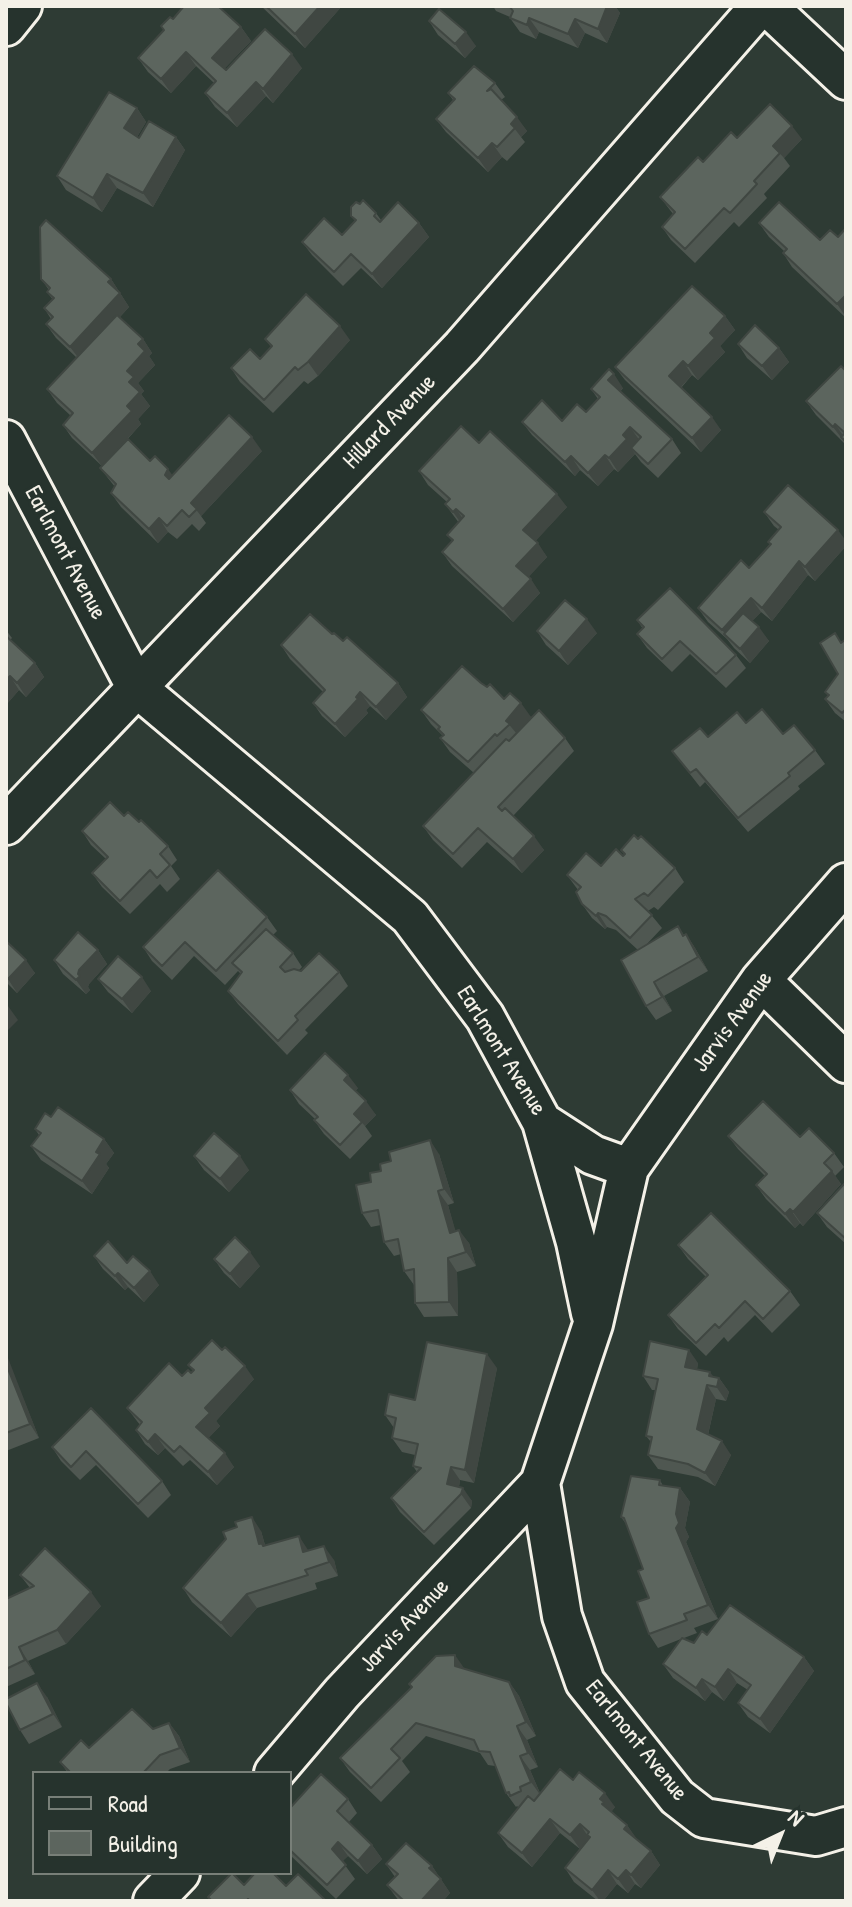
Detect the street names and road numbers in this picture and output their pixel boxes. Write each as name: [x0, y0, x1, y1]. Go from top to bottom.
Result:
street label: Hillard Avenue: [337, 368, 443, 476]
street label: Earlmont Avenue: [18, 481, 112, 625]
street label: Jarvis Avenue: [687, 966, 779, 1078]
street label: Earlmont Avenue: [450, 981, 552, 1121]
street label: Jarvis Avenue: [354, 1573, 456, 1679]
street label: Earlmont Avenue: [579, 1675, 693, 1807]

